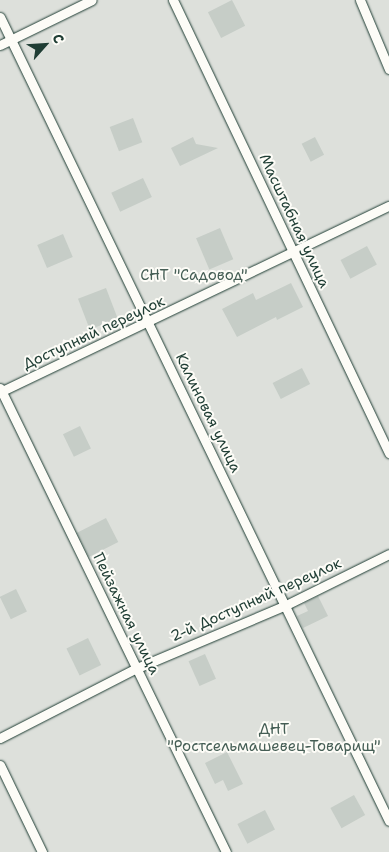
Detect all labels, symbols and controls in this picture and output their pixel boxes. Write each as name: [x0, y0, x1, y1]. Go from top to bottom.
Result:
north arrow: [20, 20, 70, 70]
text: С: [49, 31, 68, 46]
street label: Масштабная улица: [255, 151, 333, 291]
park label: СНТ "Садовод": [140, 267, 248, 285]
street label: Доступный переулок: [20, 292, 168, 374]
street label: Калиновая улица: [171, 350, 245, 476]
street label: Пейзажная улица: [89, 550, 163, 678]
street label: 2-й Доступный переулок: [168, 554, 344, 646]
park label: ДНТ "Ростсельмашевец-Товарищ": [167, 720, 381, 755]

